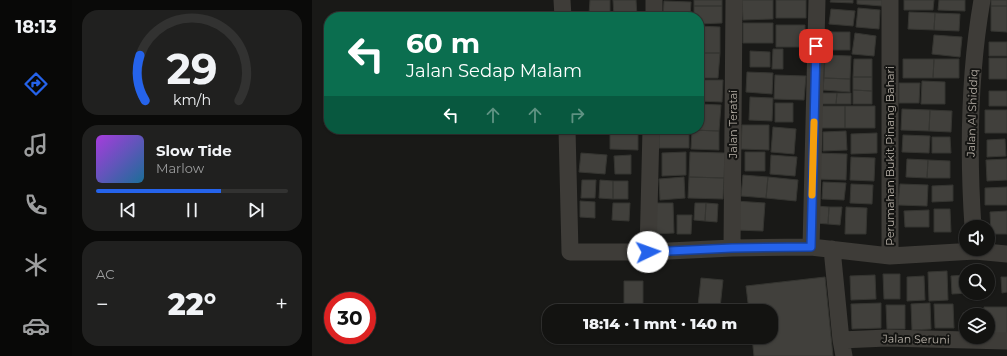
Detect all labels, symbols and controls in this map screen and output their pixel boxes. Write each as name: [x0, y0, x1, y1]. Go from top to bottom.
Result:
text: 18:13: [15, 16, 57, 38]
text: 60 m: [406, 26, 480, 60]
icon: left: [340, 28, 392, 80]
pin: [799, 29, 833, 63]
icon: arrive: [805, 35, 827, 57]
text: 29: [166, 43, 218, 93]
text: Jalan Sedap Malam: [406, 60, 582, 82]
street label: Perumahan Bukit Pinang Bahari: [883, 66, 897, 246]
street label: Jalan Al Shiddiq: [963, 69, 981, 158]
icon: directions: [22, 70, 50, 98]
text: km/h: [173, 90, 211, 108]
street label: Jalan Teratai: [726, 90, 740, 159]
icon: left: [440, 104, 462, 126]
icon: ahead: [482, 104, 504, 126]
icon: ahead: [524, 104, 546, 126]
icon: right: [566, 104, 588, 126]
icon: music: [22, 131, 50, 159]
text: Slow Tide: [156, 141, 232, 160]
text: Marlow: [156, 160, 204, 176]
icon: phone: [22, 191, 50, 219]
icon: previous: [117, 199, 139, 221]
icon: pause: [181, 199, 203, 221]
icon: next: [245, 199, 267, 221]
map controls: [959, 220, 995, 344]
button: sound: [959, 220, 995, 256]
position arrow: [627, 231, 669, 273]
icon: climate: [22, 251, 50, 279]
button: search: [959, 264, 995, 300]
text: AC: [96, 266, 114, 282]
text: 22°: [168, 286, 216, 323]
text: −: [96, 291, 109, 318]
text: +: [275, 291, 288, 318]
speed limit sign: 30: [324, 292, 376, 344]
button: layers: [959, 308, 995, 344]
icon: car: [22, 312, 50, 340]
text: 18:14 · 1 mnt · 140 m: [583, 314, 737, 333]
street label: Jalan Seruni: [881, 331, 950, 347]

